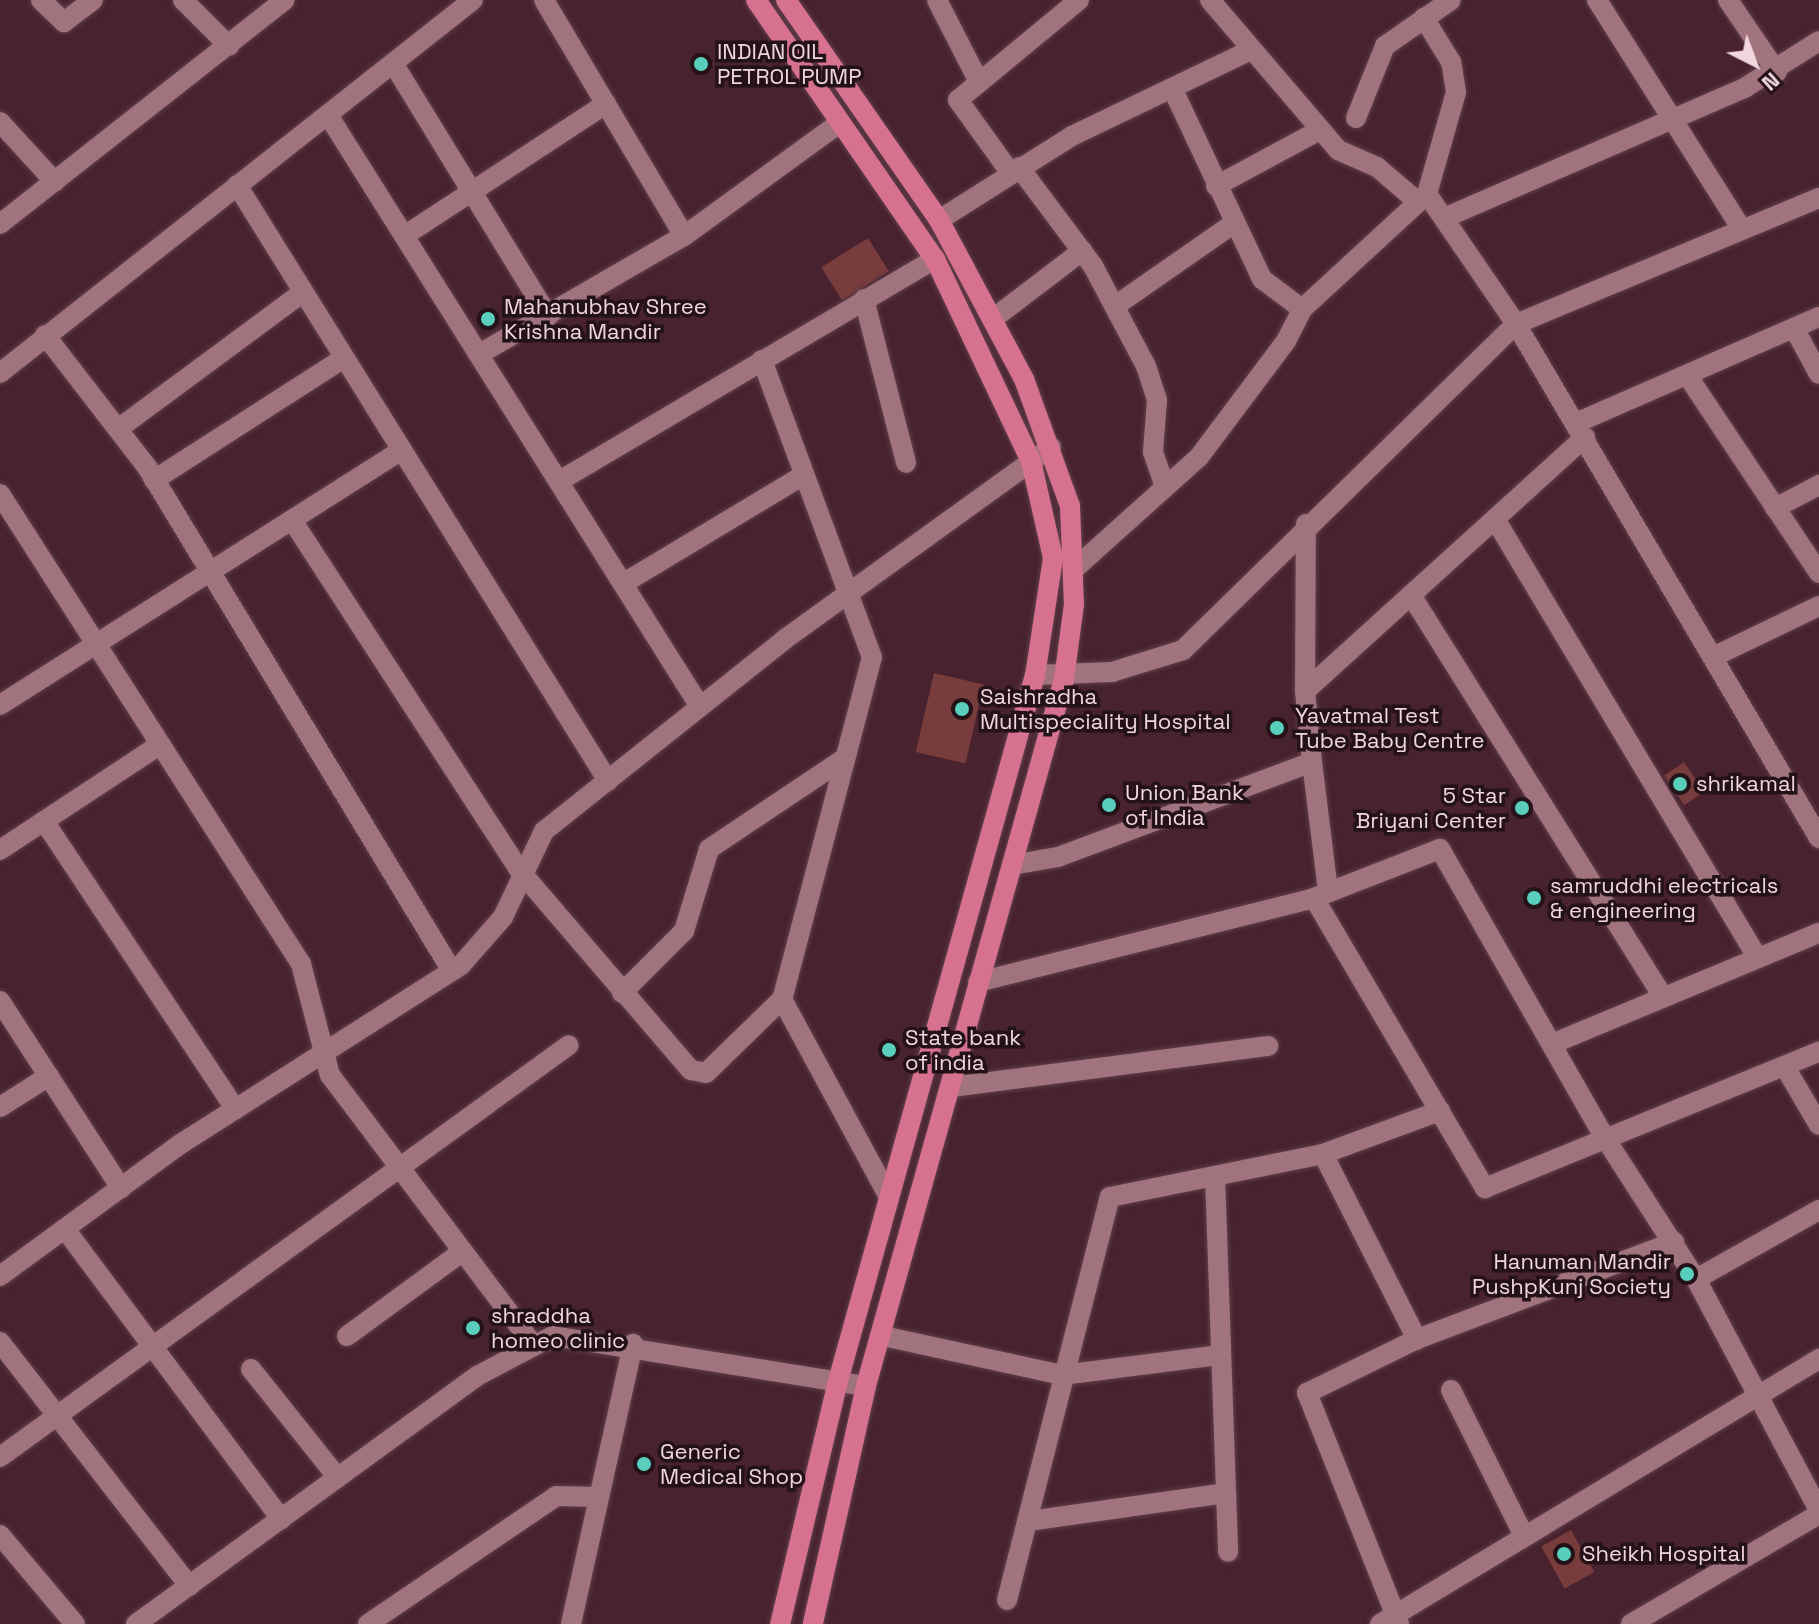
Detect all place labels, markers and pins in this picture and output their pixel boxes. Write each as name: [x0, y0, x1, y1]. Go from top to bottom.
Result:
place label: INDIAN OIL PETROL PUMP: [717, 38, 862, 90]
marker: INDIAN OIL PETROL PUMP: [692, 55, 710, 73]
place label: Mahanubhav Shree Krishna Mandir: [504, 293, 707, 344]
marker: Mahanubhav Shree Krishna Mandir: [479, 310, 497, 328]
place label: Saishradha Multispeciality Hospital: [980, 683, 1231, 734]
marker: Saishradha Multispeciality Hospital: [951, 698, 973, 720]
place label: Yavatmal Test Tube Baby Centre: [1295, 702, 1484, 754]
marker: Yavatmal Test Tube Baby Centre: [1266, 717, 1288, 739]
place label: shrikamal: [1696, 771, 1796, 797]
marker: shrikamal: [1671, 775, 1689, 793]
place label: Union Bank of India: [1125, 779, 1244, 830]
place label: 5 Star Briyani Center: [1356, 782, 1506, 834]
marker: Union Bank of India: [1100, 796, 1118, 814]
marker: 5 Star Briyani Center: [1513, 799, 1531, 817]
place label: samruddhi electricals & engineering: [1550, 872, 1778, 924]
marker: samruddhi electricals & engineering: [1525, 889, 1543, 907]
place label: State bank of india: [905, 1024, 1021, 1076]
marker: State bank of india: [880, 1041, 898, 1059]
place label: Hanuman Mandir PushpKunj Society: [1472, 1248, 1671, 1300]
marker: Hanuman Mandir PushpKunj Society: [1678, 1265, 1696, 1283]
place label: shraddha homeo clinic: [491, 1302, 625, 1354]
marker: shraddha homeo clinic: [462, 1317, 484, 1339]
place label: Generic Medical Shop: [660, 1438, 803, 1490]
marker: Generic Medical Shop: [635, 1455, 653, 1473]
place label: Sheikh Hospital: [1582, 1541, 1746, 1567]
marker: Sheikh Hospital: [1553, 1543, 1575, 1565]

